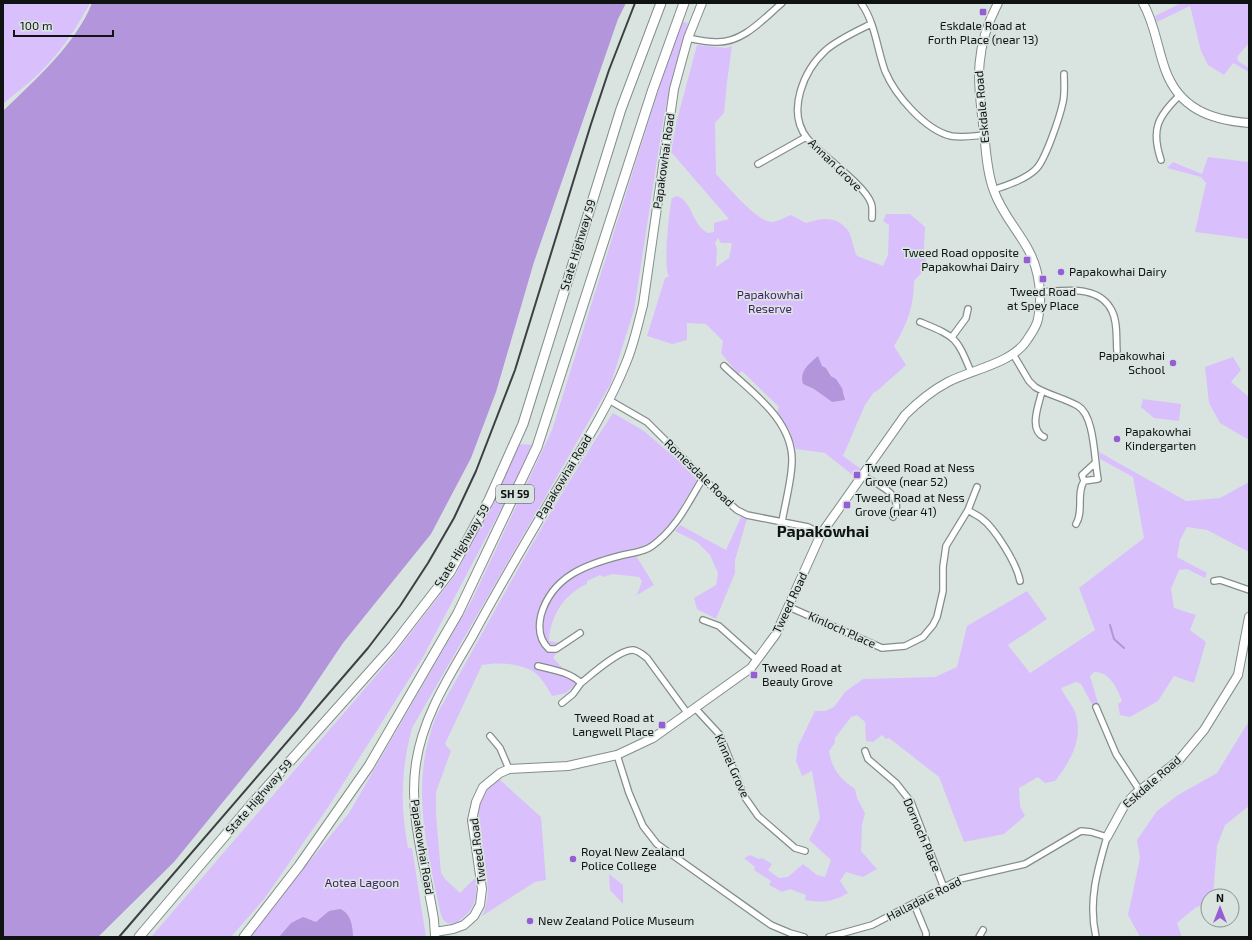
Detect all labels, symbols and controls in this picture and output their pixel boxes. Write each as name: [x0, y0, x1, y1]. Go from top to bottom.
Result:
marker: Eskdale Road at Forth Place (near 13): [978, 7, 988, 17]
scale bar: [14, 12, 113, 38]
text: 100 m: [20, 18, 52, 32]
place label: Eskdale Road at Forth Place (near 13): [928, 18, 1038, 46]
street label: Eskdale Road: [971, 70, 991, 144]
street label: Papakowhai Road: [649, 112, 677, 210]
street label: Annan Grove: [806, 135, 865, 193]
street label: State Highway 59: [557, 197, 598, 292]
place label: Tweed Road opposite Papakowhai Dairy: [903, 245, 1020, 273]
marker: Tweed Road opposite Papakowhai Dairy: [1022, 255, 1032, 265]
place label: Papakowhai Dairy: [1069, 264, 1167, 278]
marker: Papakowhai Dairy: [1056, 267, 1066, 277]
marker: Tweed Road at Spey Place: [1038, 274, 1048, 284]
place label: Tweed Road at Spey Place: [1007, 284, 1079, 312]
park label: Papakowhai Reserve: [737, 287, 803, 315]
place label: Papakowhai School: [1099, 348, 1165, 376]
marker: Papakowhai School: [1168, 358, 1178, 368]
place label: Papakowhai Kindergarten: [1125, 424, 1196, 452]
street label: Papakowhai Road: [532, 431, 594, 522]
marker: Papakowhai Kindergarten: [1112, 434, 1122, 444]
street label: Romesdale Road: [662, 436, 737, 509]
place label: Tweed Road at Ness Grove (near 52): [865, 460, 975, 488]
marker: Tweed Road at Ness Grove (near 52): [852, 470, 862, 480]
road number: SH 59: [496, 485, 534, 503]
place label: Tweed Road at Ness Grove (near 41): [855, 490, 965, 518]
marker: Tweed Road at Ness Grove (near 41): [842, 500, 852, 510]
street label: State Highway 59: [431, 501, 492, 590]
district label: Papakōwhai: [777, 521, 869, 540]
street label: Tweed Road: [769, 570, 809, 635]
street label: Kinloch Place: [806, 608, 878, 650]
place label: Tweed Road at Beauly Grove: [762, 660, 842, 688]
marker: Tweed Road at Beauly Grove: [749, 670, 759, 680]
place label: Tweed Road at Langwell Place: [572, 710, 654, 738]
marker: Tweed Road at Langwell Place: [657, 720, 667, 730]
street label: Kinnel Grove: [713, 732, 753, 800]
street label: Eskdale Road: [1119, 752, 1183, 810]
street label: State Highway 59: [222, 756, 295, 837]
street label: Dornoch Place: [901, 796, 945, 873]
street label: Papakowhai Road: [409, 798, 437, 896]
street label: Tweed Road: [466, 817, 488, 885]
place label: Royal New Zealand Police College: [581, 844, 685, 872]
marker: Royal New Zealand Police College: [568, 854, 578, 864]
street label: Halladale Road: [884, 873, 963, 923]
park label: Aotea Lagoon: [325, 875, 399, 889]
north arrow: [1200, 888, 1240, 928]
text: N: [1216, 891, 1224, 904]
place label: New Zealand Police Museum: [538, 913, 694, 927]
marker: New Zealand Police Museum: [525, 916, 535, 926]

